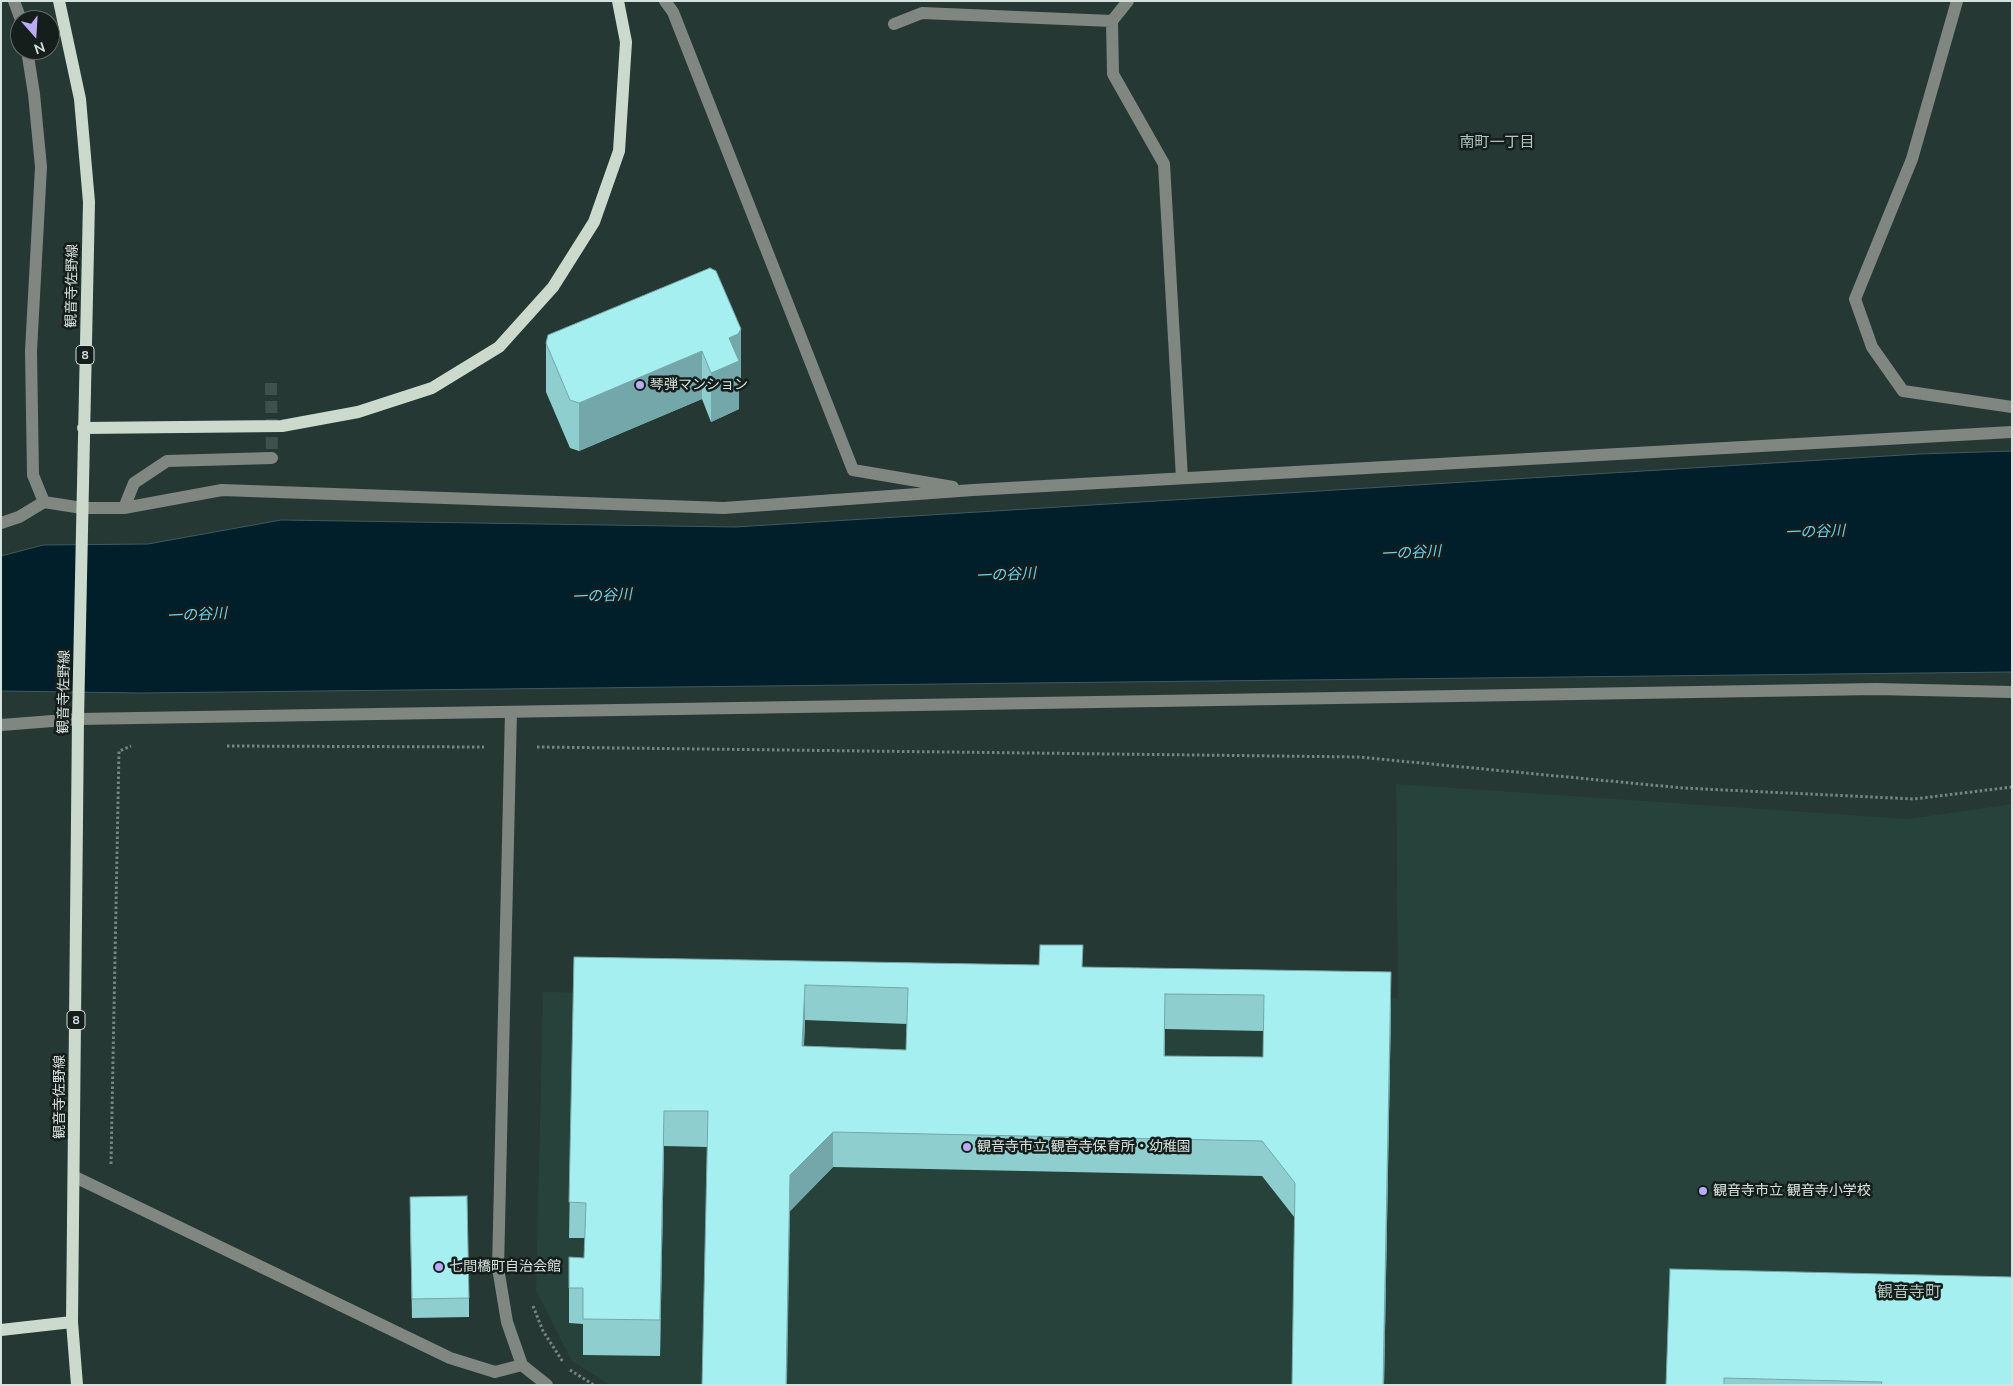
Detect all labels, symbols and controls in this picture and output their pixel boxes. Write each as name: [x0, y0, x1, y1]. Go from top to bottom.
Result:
north arrow: [10, 10, 60, 60]
text: N: [32, 38, 47, 58]
district label: 南町一丁目: [1460, 133, 1534, 151]
street label: 観音寺佐野線: [63, 244, 81, 328]
road number: 8: [76, 346, 94, 364]
place label: 琴弾マンション: [650, 377, 748, 393]
marker: 琴弾マンション: [634, 379, 646, 391]
water label: 一の谷川: [1785, 522, 1845, 542]
water label: 一の谷川: [1381, 542, 1441, 564]
water label: 一の谷川: [976, 564, 1036, 586]
water label: 一の谷川: [572, 585, 632, 607]
water label: 一の谷川: [167, 604, 227, 626]
street label: 観音寺佐野線: [55, 650, 73, 734]
road number: 8: [67, 1010, 85, 1030]
street label: 観音寺佐野線: [52, 1055, 68, 1139]
place label: 観音寺市立 観音寺保育所・幼稚園: [977, 1139, 1191, 1155]
marker: 観音寺市立 観音寺保育所・幼稚園: [961, 1141, 973, 1153]
place label: 観音寺市立 観音寺小学校: [1713, 1183, 1871, 1199]
marker: 観音寺市立 観音寺小学校: [1697, 1185, 1709, 1197]
place label: 七間橋町自治会館: [449, 1259, 561, 1275]
marker: 七間橋町自治会館: [433, 1261, 445, 1273]
district label: 観音寺町: [1877, 1282, 1941, 1302]

